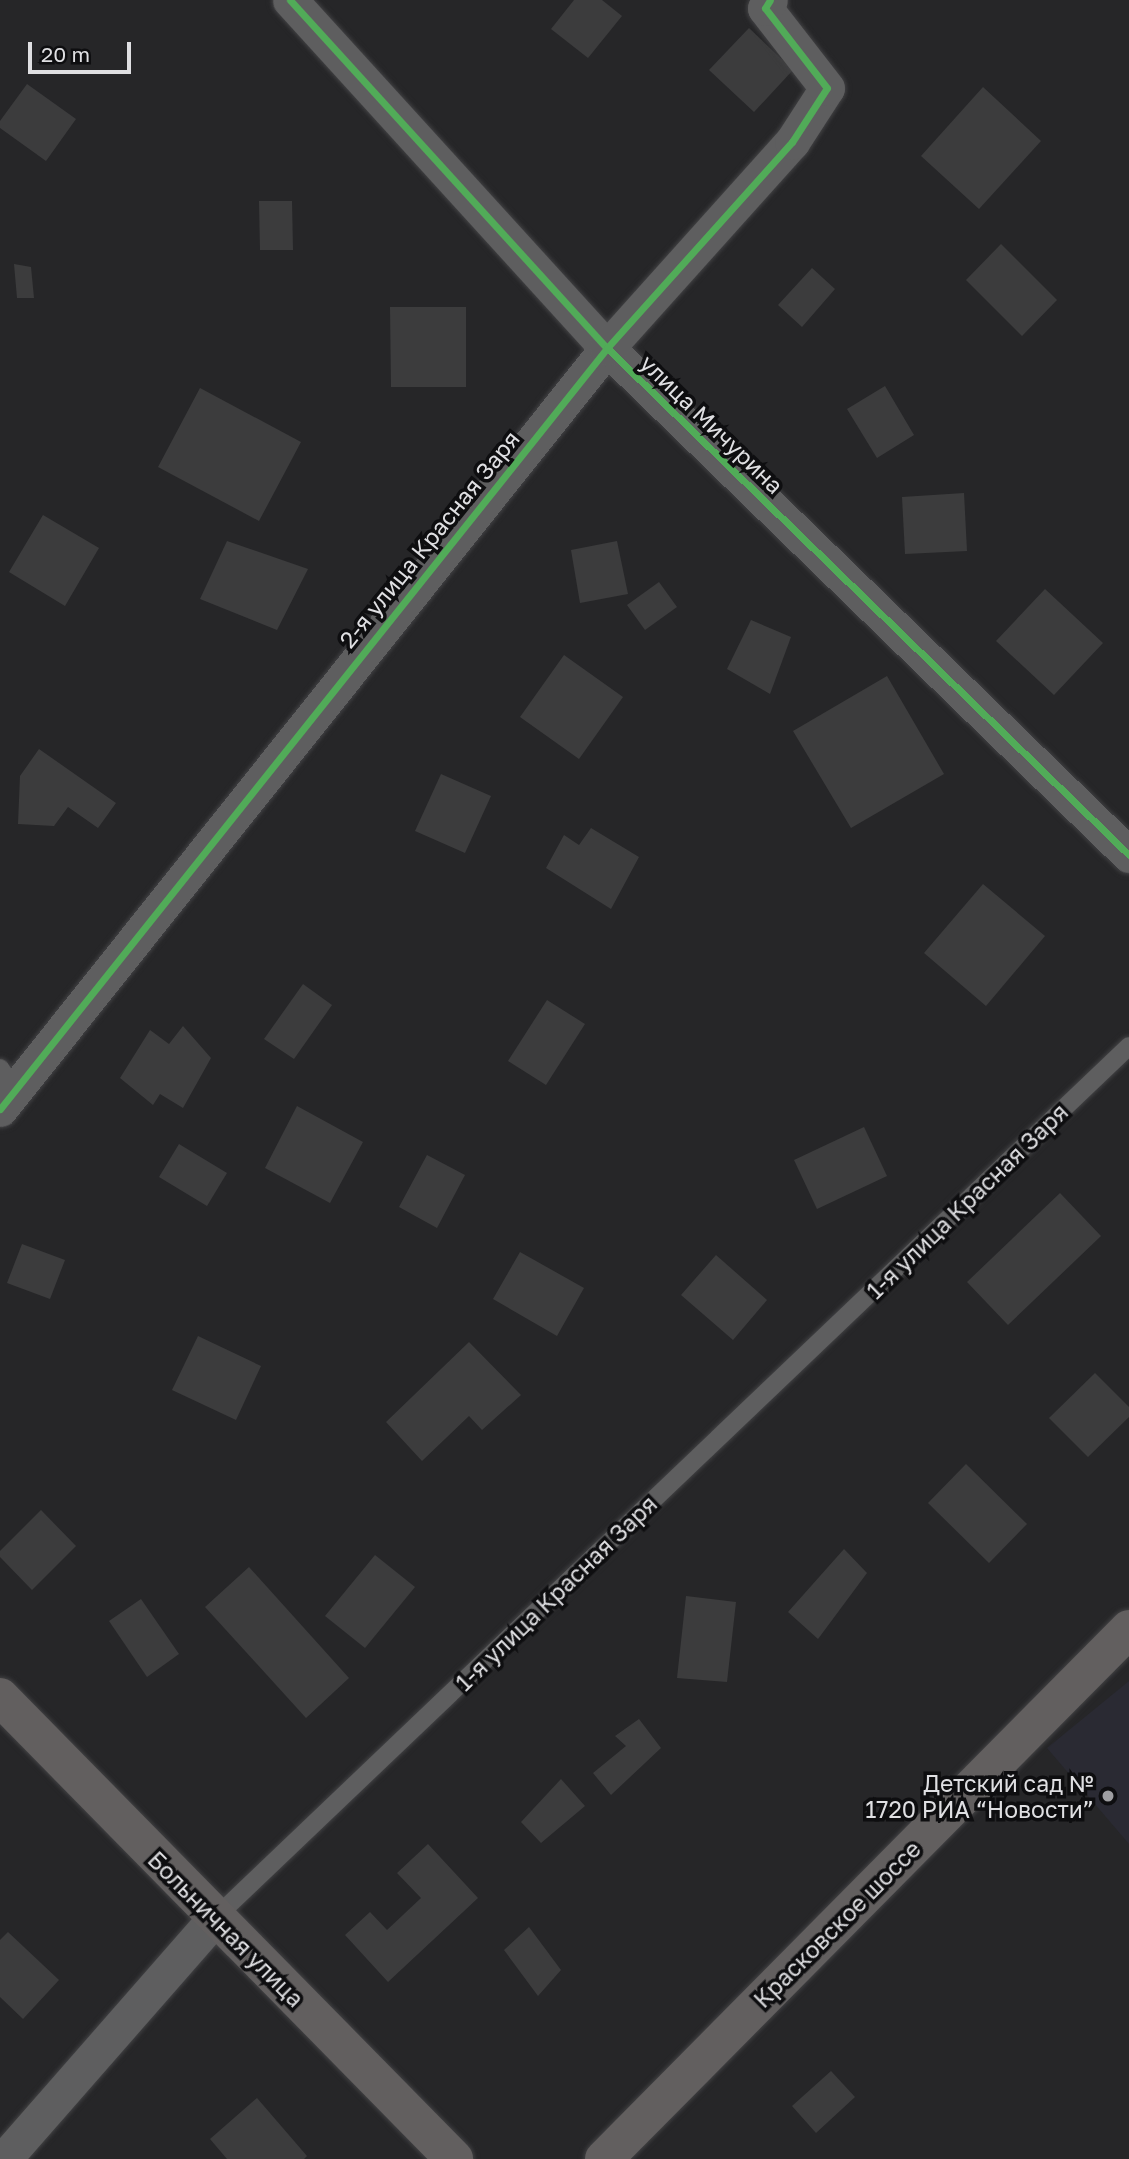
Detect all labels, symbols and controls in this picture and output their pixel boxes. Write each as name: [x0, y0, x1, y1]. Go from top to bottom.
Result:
scale bar: [32, 28, 135, 72]
text: 20 m: [41, 41, 90, 67]
street label: улица Мичурина: [635, 349, 789, 499]
street label: 2-я улица Красная Заря: [333, 425, 525, 653]
street label: 1-я улица Красная Заря: [861, 1098, 1073, 1304]
street label: 1-я улица Красная Заря: [450, 1490, 662, 1696]
place label: Детский сад № 1720 РИА “Новости”: [865, 1769, 1094, 1823]
marker: Детский сад № 1720 РИА “Новости”: [1100, 1788, 1116, 1804]
street label: Красковское шоссе: [748, 1835, 926, 2013]
street label: Больничная улица: [143, 1846, 309, 2012]

